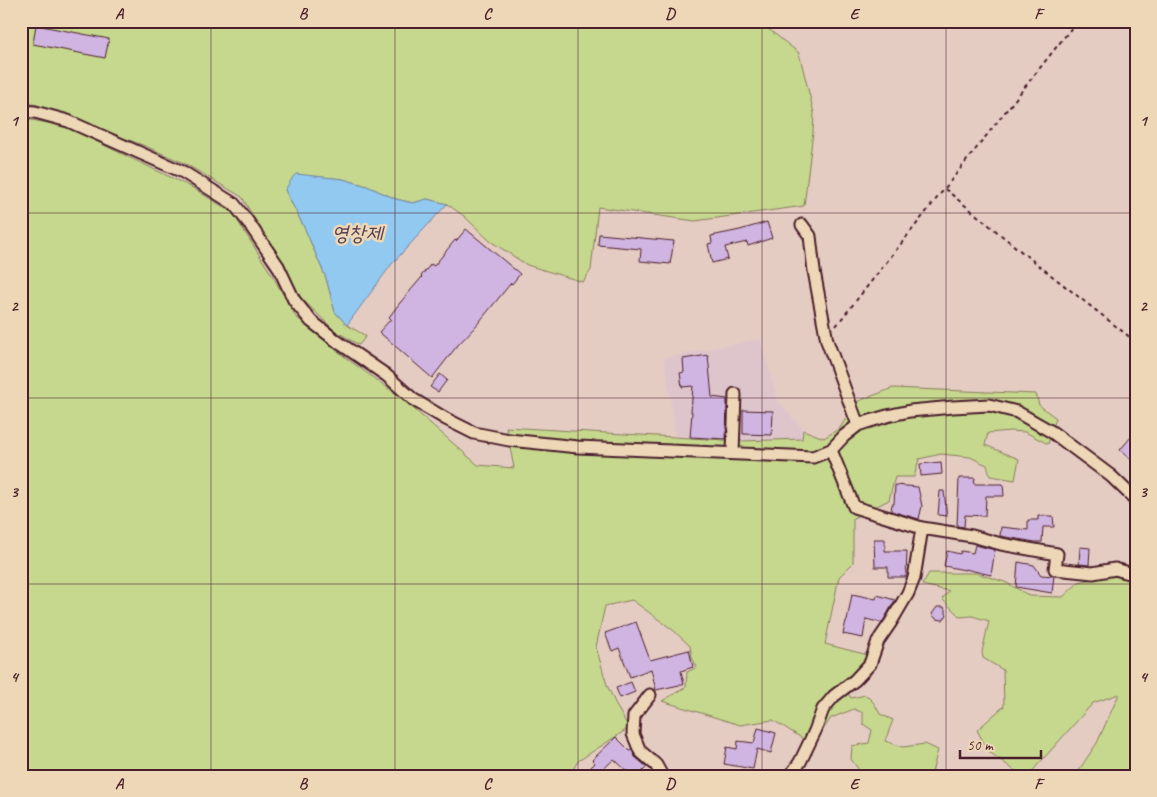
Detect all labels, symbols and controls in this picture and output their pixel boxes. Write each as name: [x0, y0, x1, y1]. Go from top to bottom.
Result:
text: A: [115, 4, 125, 24]
text: B: [299, 4, 309, 24]
text: C: [483, 4, 493, 24]
text: D: [665, 4, 676, 24]
text: E: [850, 4, 861, 24]
text: F: [1034, 4, 1045, 24]
text: 1: [10, 111, 19, 131]
text: 1: [1139, 111, 1148, 131]
water label: 영창제: [332, 220, 385, 246]
text: 2: [10, 296, 19, 316]
text: 2: [1139, 296, 1148, 316]
text: 3: [10, 482, 19, 502]
text: 3: [1139, 482, 1148, 502]
text: 4: [10, 667, 19, 687]
text: 4: [1139, 667, 1148, 687]
scale bar: [960, 727, 1041, 759]
text: 50 m: [967, 736, 994, 755]
text: A: [115, 774, 125, 794]
text: B: [299, 774, 309, 794]
text: C: [483, 774, 493, 794]
text: D: [665, 774, 676, 794]
text: E: [850, 774, 861, 794]
text: F: [1034, 774, 1045, 794]

